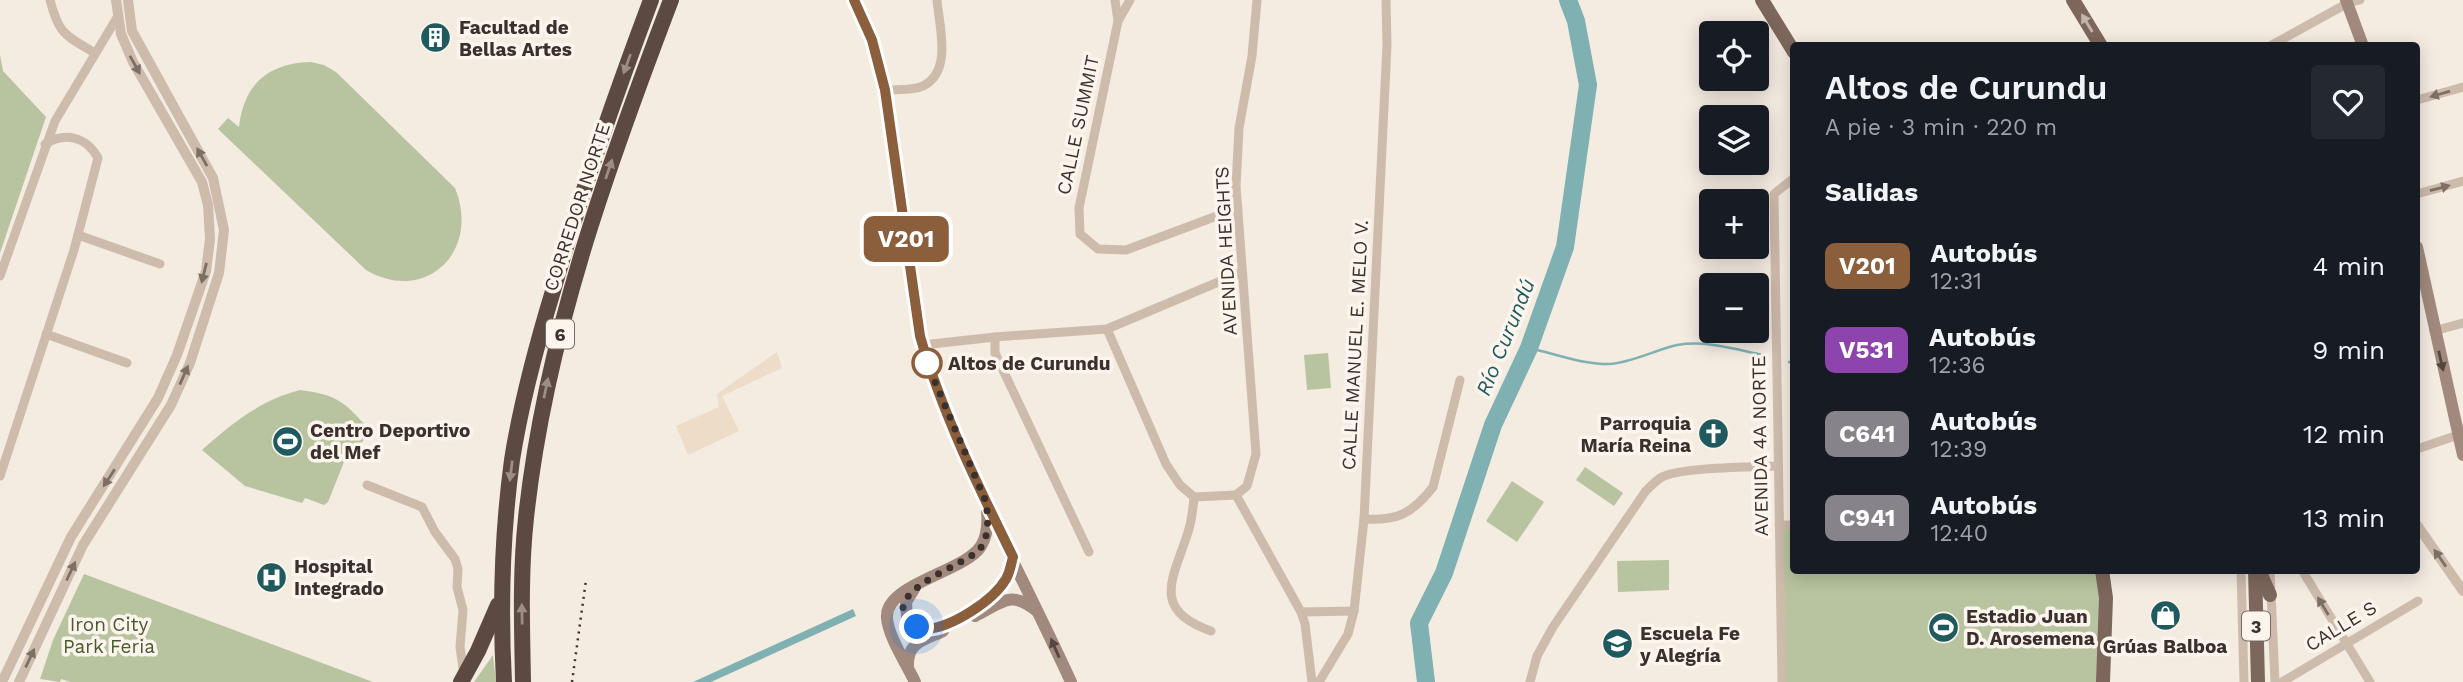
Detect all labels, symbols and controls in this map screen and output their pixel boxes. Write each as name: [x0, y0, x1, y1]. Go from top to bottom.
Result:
one-way arrow: [2081, 13, 2094, 32]
place label: Facultad de Bellas Artes: [459, 16, 572, 61]
building icon: Facultad de Bellas Artes: [419, 21, 453, 55]
map controls: [1699, 21, 1769, 343]
button: locate: [1699, 21, 1769, 91]
one-way arrow: [621, 53, 632, 74]
street label: CALLE SUMMIT: [1052, 53, 1104, 197]
one-way arrow: [129, 55, 141, 74]
button: heart: [2311, 65, 2385, 139]
text: Altos de Curundu: [1825, 68, 2107, 107]
one-way arrow: [2429, 89, 2450, 99]
button: layers: [1699, 105, 1769, 175]
text: A pie · 3 min · 220 m: [1825, 114, 2057, 141]
street label: CORREDOR NORTE: [539, 120, 615, 294]
one-way arrow: [196, 148, 208, 167]
one-way arrow: [604, 159, 615, 180]
street label: AVENIDA HEIGHTS: [1210, 166, 1242, 336]
text: Salidas: [1825, 177, 1918, 207]
one-way arrow: [2430, 182, 2451, 192]
button: +: [1699, 189, 1769, 259]
line badge: V201: [857, 216, 955, 262]
street label: CALLE MANUEL E. MELO V.: [1337, 219, 1373, 471]
text: V201: [878, 225, 934, 253]
text: Autobús: [1931, 238, 2037, 268]
text: 4 min: [2312, 251, 2385, 281]
text: V201: [1839, 252, 1896, 280]
one-way arrow: [198, 262, 209, 284]
text: 12:31: [1931, 268, 1982, 295]
button: −: [1699, 273, 1769, 343]
water label: Río Curundú: [1470, 275, 1540, 399]
road number: 6: [546, 320, 574, 348]
text: Autobús: [1929, 322, 2036, 352]
text: 9 min: [2312, 335, 2385, 365]
text: V531: [1839, 336, 1894, 364]
marker: Altos de Curundu: [912, 348, 942, 378]
one-way arrow: [2436, 350, 2447, 372]
place label: Altos de Curundu: [948, 352, 1110, 375]
text: 12:36: [1929, 352, 1986, 379]
street label: AVENIDA 4A NORTE: [1747, 355, 1773, 537]
one-way arrow: [178, 365, 190, 385]
one-way arrow: [541, 377, 552, 399]
text: Autobús: [1930, 406, 2037, 436]
place label: Parroquia María Reina: [1581, 412, 1691, 457]
church icon: Parroquia María Reina: [1697, 417, 1731, 451]
place label: Centro Deportivo del Mef: [310, 419, 470, 464]
text: 12 min: [2303, 419, 2385, 449]
text: C641: [1839, 420, 1895, 448]
sports icon: Centro Deportivo del Mef: [270, 424, 304, 458]
text: 12:39: [1930, 436, 1987, 463]
one-way arrow: [506, 460, 517, 482]
one-way arrow: [102, 468, 115, 488]
text: Autobús: [1930, 490, 2037, 520]
text: 13 min: [2303, 503, 2385, 533]
text: C941: [1839, 504, 1895, 532]
text: 12:40: [1930, 520, 1988, 547]
one-way arrow: [2433, 549, 2447, 567]
place label: Hospital Integrado: [294, 555, 384, 600]
hospital icon: Hospital Integrado: [254, 560, 288, 594]
one-way arrow: [65, 561, 76, 581]
street label: CALLE S: [2301, 596, 2381, 656]
one-way arrow: [2317, 596, 2330, 615]
shop icon: Grúas Balboa: [2148, 598, 2182, 632]
one-way arrow: [516, 603, 528, 625]
place label: Estadio Juan D. Arosemena: [1966, 605, 2095, 650]
your location: [899, 609, 934, 644]
sports icon: Estadio Juan D. Arosemena: [1926, 610, 1960, 644]
road number: 3: [2242, 612, 2270, 640]
park label: Iron City Park Feria: [63, 613, 155, 658]
place label: Escuela Fe y Alegría: [1639, 622, 1740, 667]
school or university icon: Escuela Fe y Alegría: [1600, 627, 1634, 661]
place label: Grúas Balboa: [2103, 635, 2227, 658]
one-way arrow: [1049, 637, 1060, 658]
one-way arrow: [25, 647, 36, 668]

